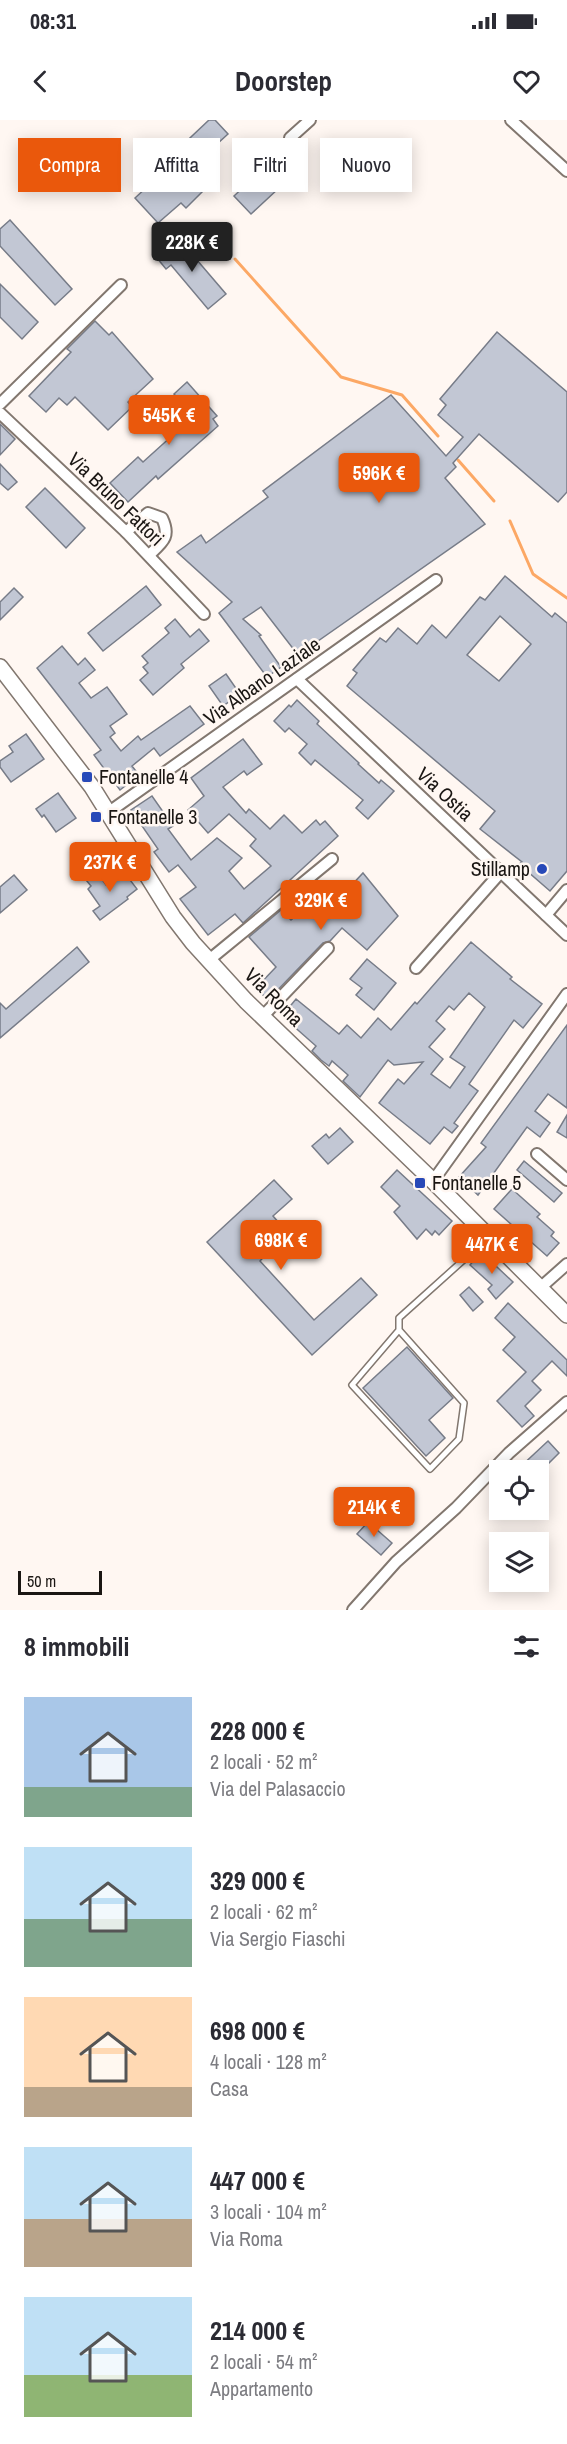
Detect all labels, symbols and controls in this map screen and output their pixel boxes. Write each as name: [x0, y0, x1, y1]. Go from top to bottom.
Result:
text: 08:31: [30, 6, 76, 36]
text: Doorstep: [235, 63, 332, 99]
icon: back: [24, 65, 57, 98]
icon: heart: [510, 65, 543, 98]
chip: Compra: [18, 138, 121, 192]
chip: Affitta: [133, 138, 220, 192]
chip: Filtri: [232, 138, 308, 192]
chip: Nuovo: [320, 138, 412, 192]
pin: 228K €: [143, 222, 241, 273]
text: 228K €: [166, 228, 218, 255]
pin: 545K €: [120, 395, 218, 446]
text: 545K €: [143, 401, 195, 428]
street label: Via Bruno Fattori: [62, 446, 170, 551]
pin: 596K €: [330, 453, 428, 504]
text: 596K €: [353, 459, 405, 486]
street label: Via Albano Laziale: [198, 630, 325, 731]
street label: Via Ostia: [411, 761, 479, 827]
place label: Fontanelle 4: [99, 763, 188, 790]
marker: Fontanelle 4: [80, 770, 94, 784]
place label: Fontanelle 3: [108, 803, 197, 830]
marker: Fontanelle 3: [89, 810, 103, 824]
pin: 237K €: [61, 842, 159, 893]
text: 237K €: [84, 848, 136, 875]
place label: Stillamp: [471, 855, 530, 882]
marker: Stillamp: [535, 862, 549, 876]
pin: 329K €: [272, 880, 370, 931]
text: 329K €: [295, 886, 347, 913]
street label: Via Roma: [239, 961, 310, 1032]
place label: Fontanelle 5: [432, 1169, 521, 1196]
marker: Fontanelle 5: [413, 1176, 427, 1190]
pin: 698K €: [232, 1220, 330, 1271]
pin: 447K €: [443, 1224, 541, 1275]
text: 698K €: [255, 1226, 307, 1253]
text: 447K €: [466, 1230, 518, 1257]
map controls: [489, 1460, 549, 1592]
button: locate: [489, 1460, 549, 1520]
pin: 214K €: [325, 1487, 423, 1538]
text: 214K €: [348, 1493, 400, 1520]
button: layers: [489, 1532, 549, 1592]
scale bar: [18, 1568, 102, 1596]
text: 50 m: [27, 1570, 56, 1592]
text: 8 immobili: [24, 1629, 129, 1664]
icon: filters: [510, 1630, 543, 1663]
text: 228 000 €: [210, 1713, 305, 1748]
icon: home: [72, 1721, 144, 1793]
text: 2 locali · 52 m²: [210, 1748, 318, 1775]
text: Via del Palasaccio: [210, 1775, 346, 1802]
text: 329 000 €: [210, 1863, 305, 1898]
icon: home: [72, 1871, 144, 1943]
text: 2 locali · 62 m²: [210, 1898, 318, 1925]
text: Via Sergio Fiaschi: [210, 1925, 346, 1952]
text: 698 000 €: [210, 2013, 305, 2048]
icon: home: [72, 2021, 144, 2093]
text: 4 locali · 128 m²: [210, 2048, 327, 2075]
text: Casa: [210, 2075, 248, 2102]
text: 447 000 €: [210, 2163, 305, 2198]
icon: home: [72, 2171, 144, 2243]
text: 3 locali · 104 m²: [210, 2198, 327, 2225]
text: Via Roma: [210, 2225, 283, 2252]
text: 214 000 €: [210, 2313, 305, 2348]
icon: home: [72, 2321, 144, 2393]
text: 2 locali · 54 m²: [210, 2348, 318, 2375]
text: Appartamento: [210, 2375, 313, 2402]

